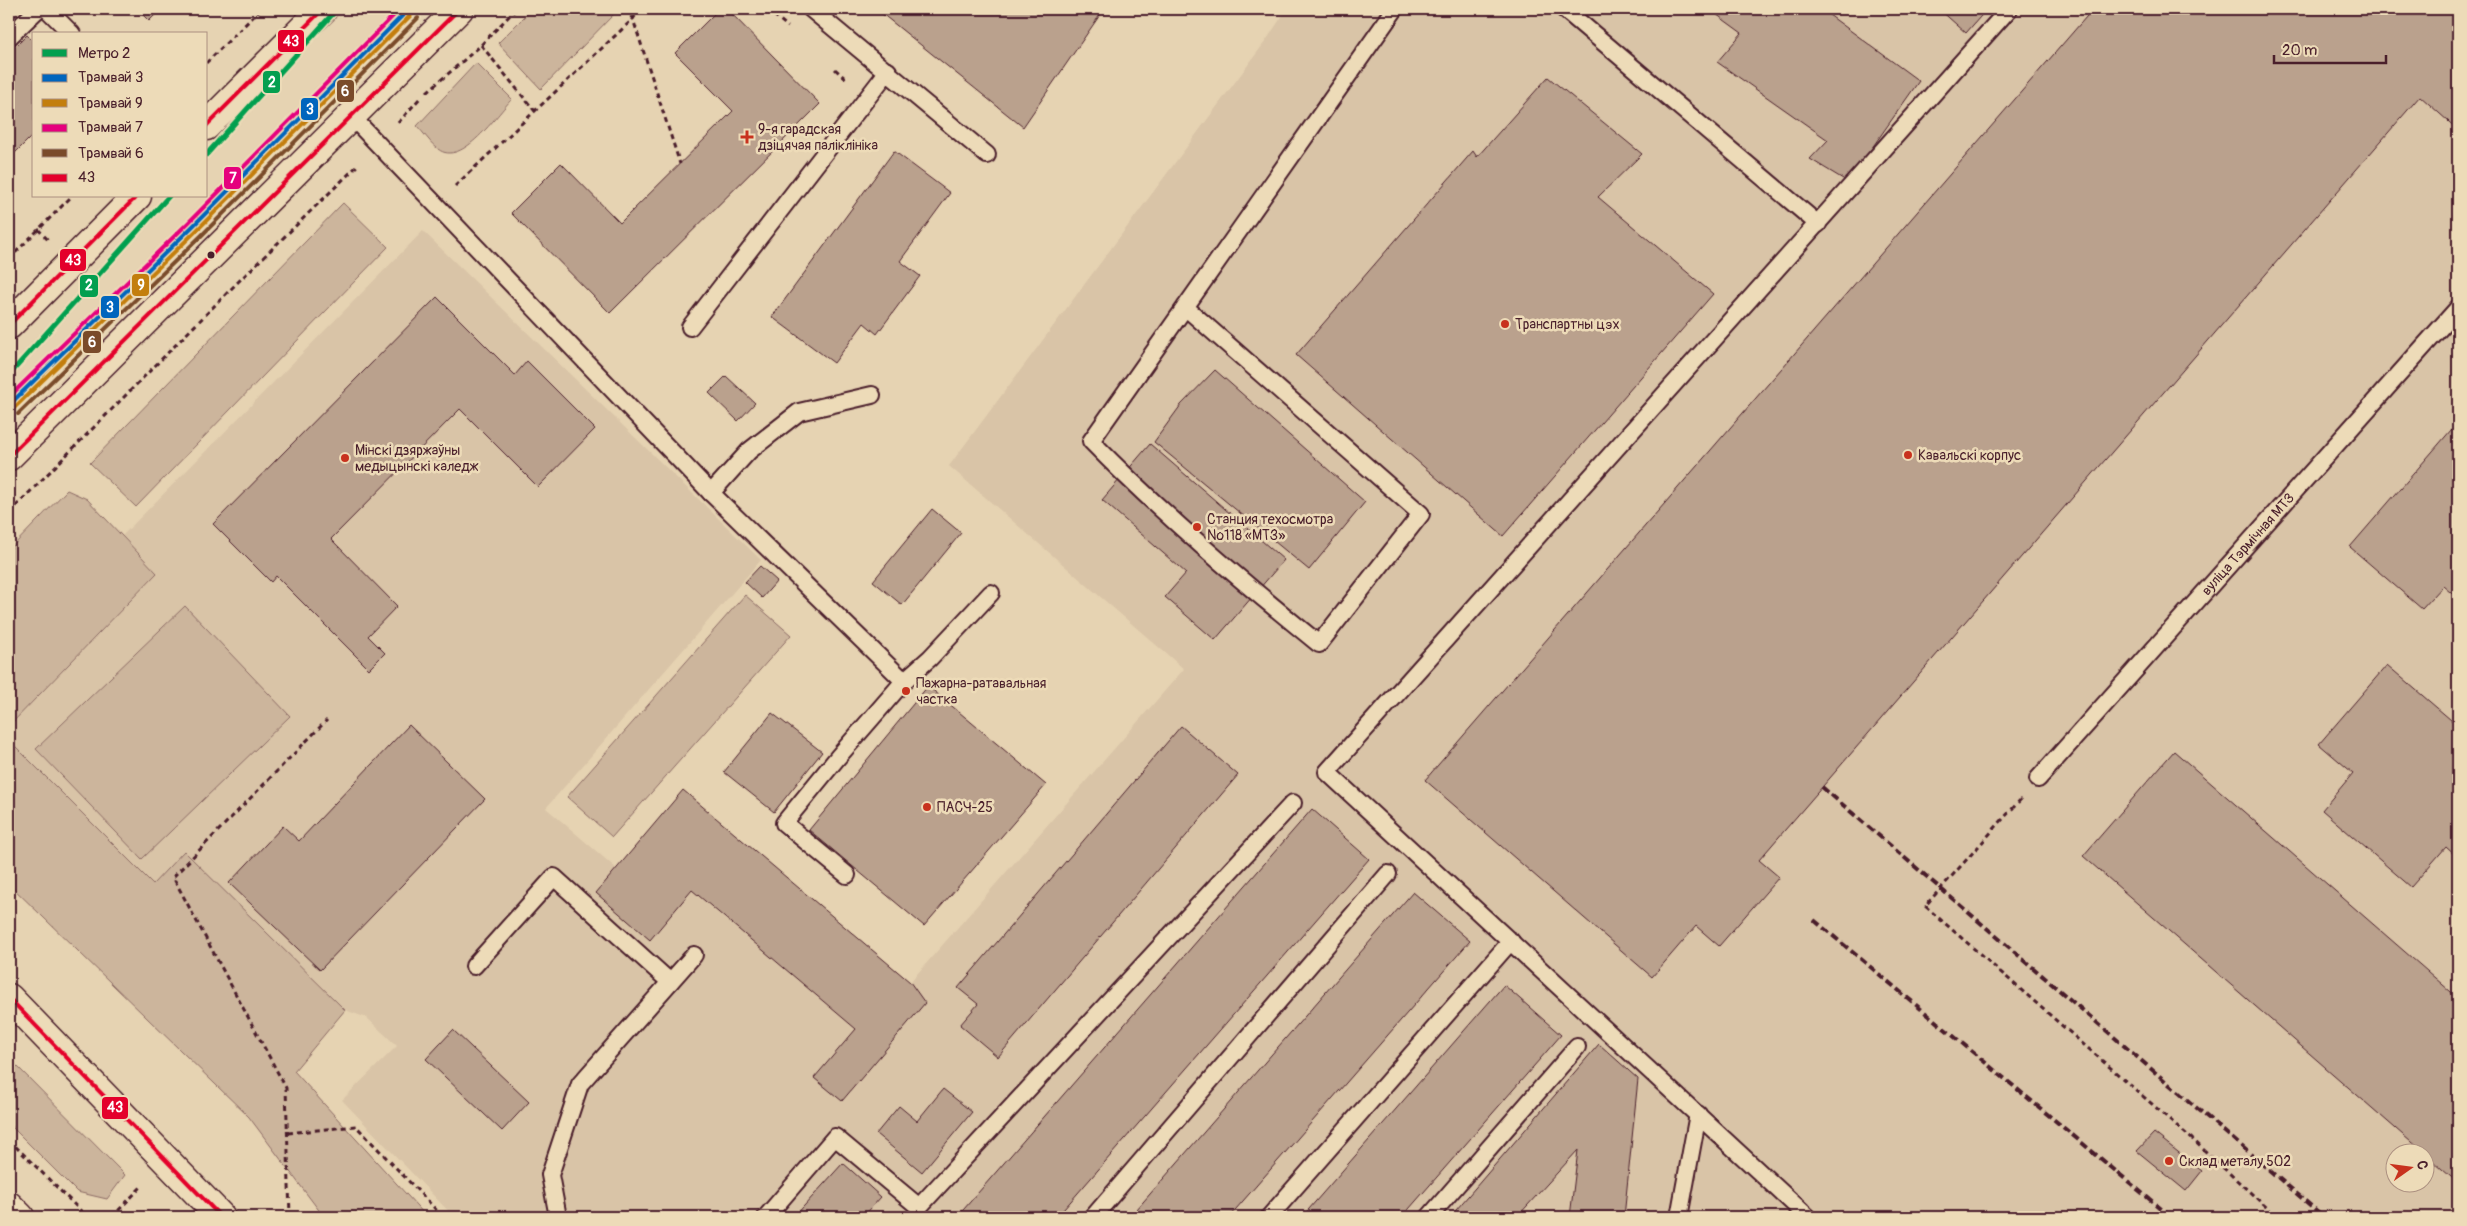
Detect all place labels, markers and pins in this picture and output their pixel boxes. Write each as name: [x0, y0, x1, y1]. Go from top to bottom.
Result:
place label: 9-я гарадская дзіцячая паліклініка: [758, 121, 878, 154]
marker: 9-я гарадская дзіцячая паліклініка: [740, 130, 754, 144]
unlabelled marker: [206, 250, 216, 260]
place label: Транспартны цэх: [1515, 316, 1620, 333]
marker: Транспартны цэх: [1499, 318, 1511, 330]
place label: Мінскі дзяржаўны медыцынскі каледж: [355, 442, 479, 475]
place label: Кавальскі корпус: [1918, 447, 2021, 464]
marker: Кавальскі корпус: [1902, 449, 1914, 461]
marker: Мінскі дзяржаўны медыцынскі каледж: [339, 452, 351, 464]
place label: Станция техосмотра №118 «МТЗ»: [1207, 511, 1333, 544]
marker: Станция техосмотра №118 «МТЗ»: [1191, 521, 1203, 533]
place label: Пажарна-ратавальная частка: [916, 675, 1046, 708]
marker: Пажарна-ратавальная частка: [900, 685, 912, 697]
place label: ПАСЧ-25: [937, 799, 993, 816]
marker: ПАСЧ-25: [921, 801, 933, 813]
place label: Склад металу 502: [2179, 1153, 2291, 1170]
marker: Склад металу 502: [2163, 1155, 2175, 1167]

